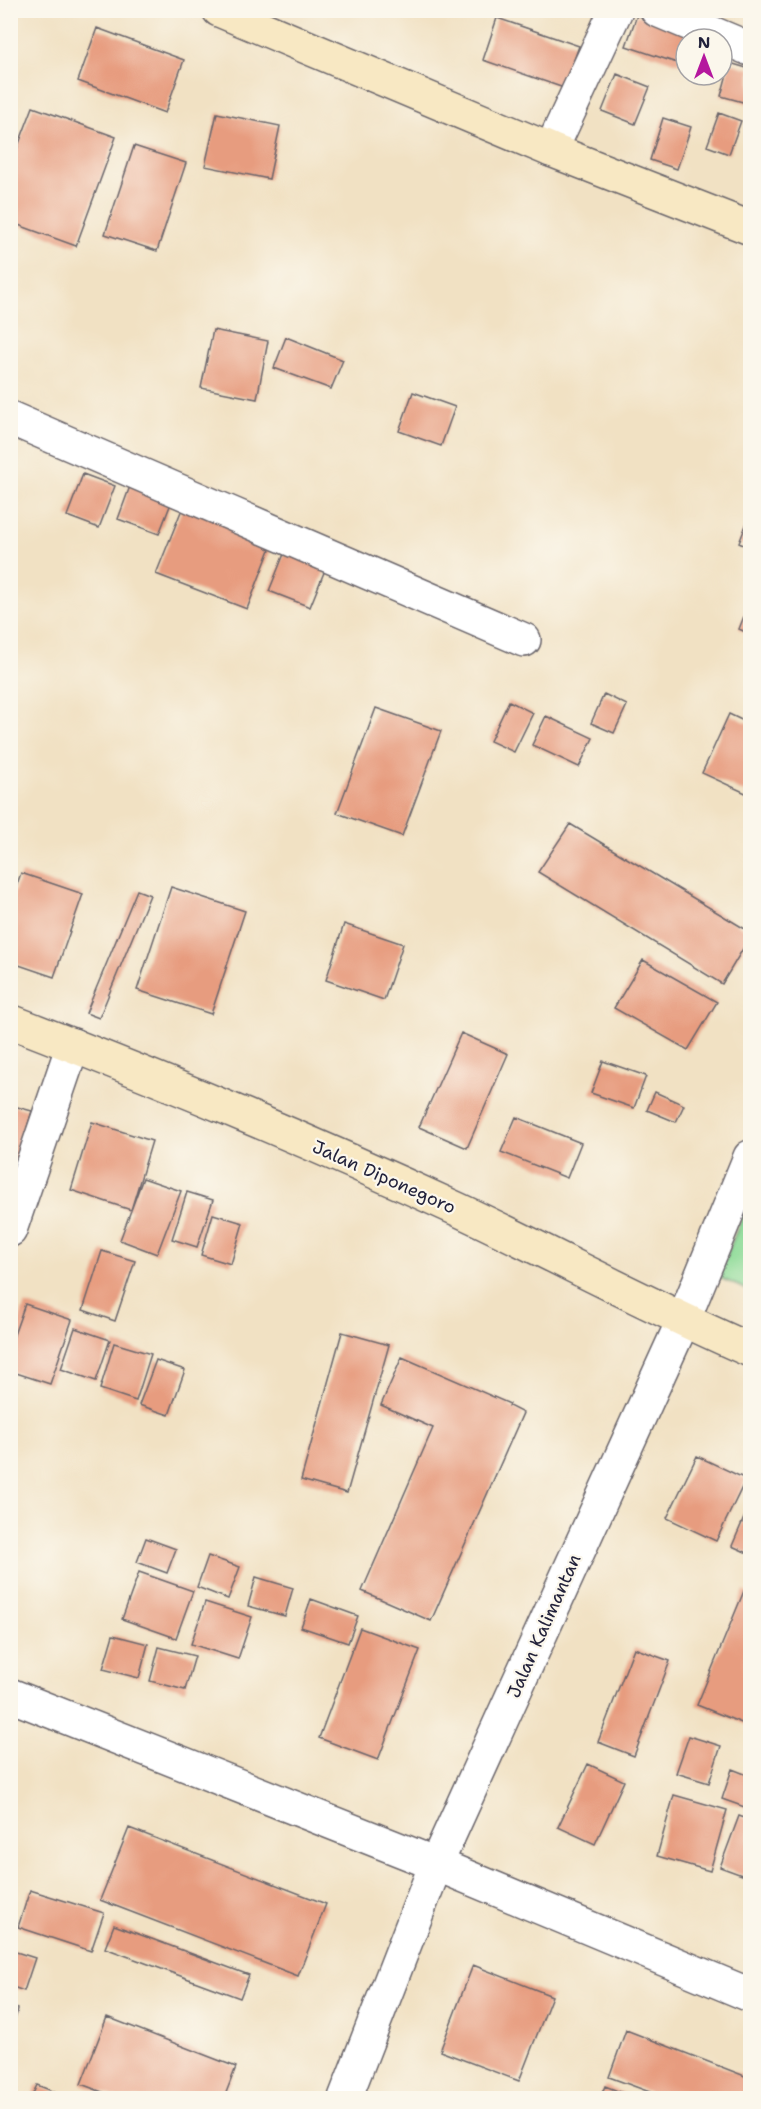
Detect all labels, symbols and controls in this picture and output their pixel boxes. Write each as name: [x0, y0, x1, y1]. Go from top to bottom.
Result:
north arrow: [674, 27, 734, 87]
text: N: [698, 32, 710, 53]
street label: Jalan Diponegoro: [309, 1135, 459, 1219]
street label: Jalan Kalimantan: [502, 1550, 586, 1702]

